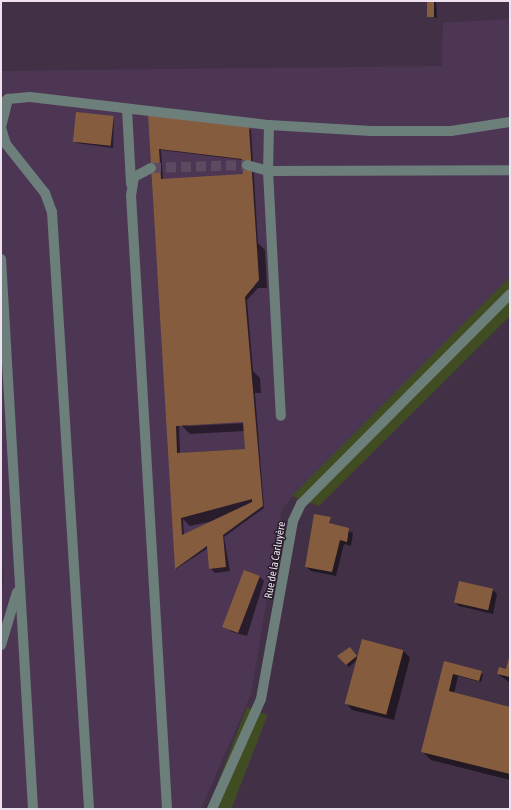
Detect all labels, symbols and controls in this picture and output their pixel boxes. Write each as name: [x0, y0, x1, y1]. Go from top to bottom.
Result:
street label: Rue de la Carluyère: [262, 521, 288, 599]

